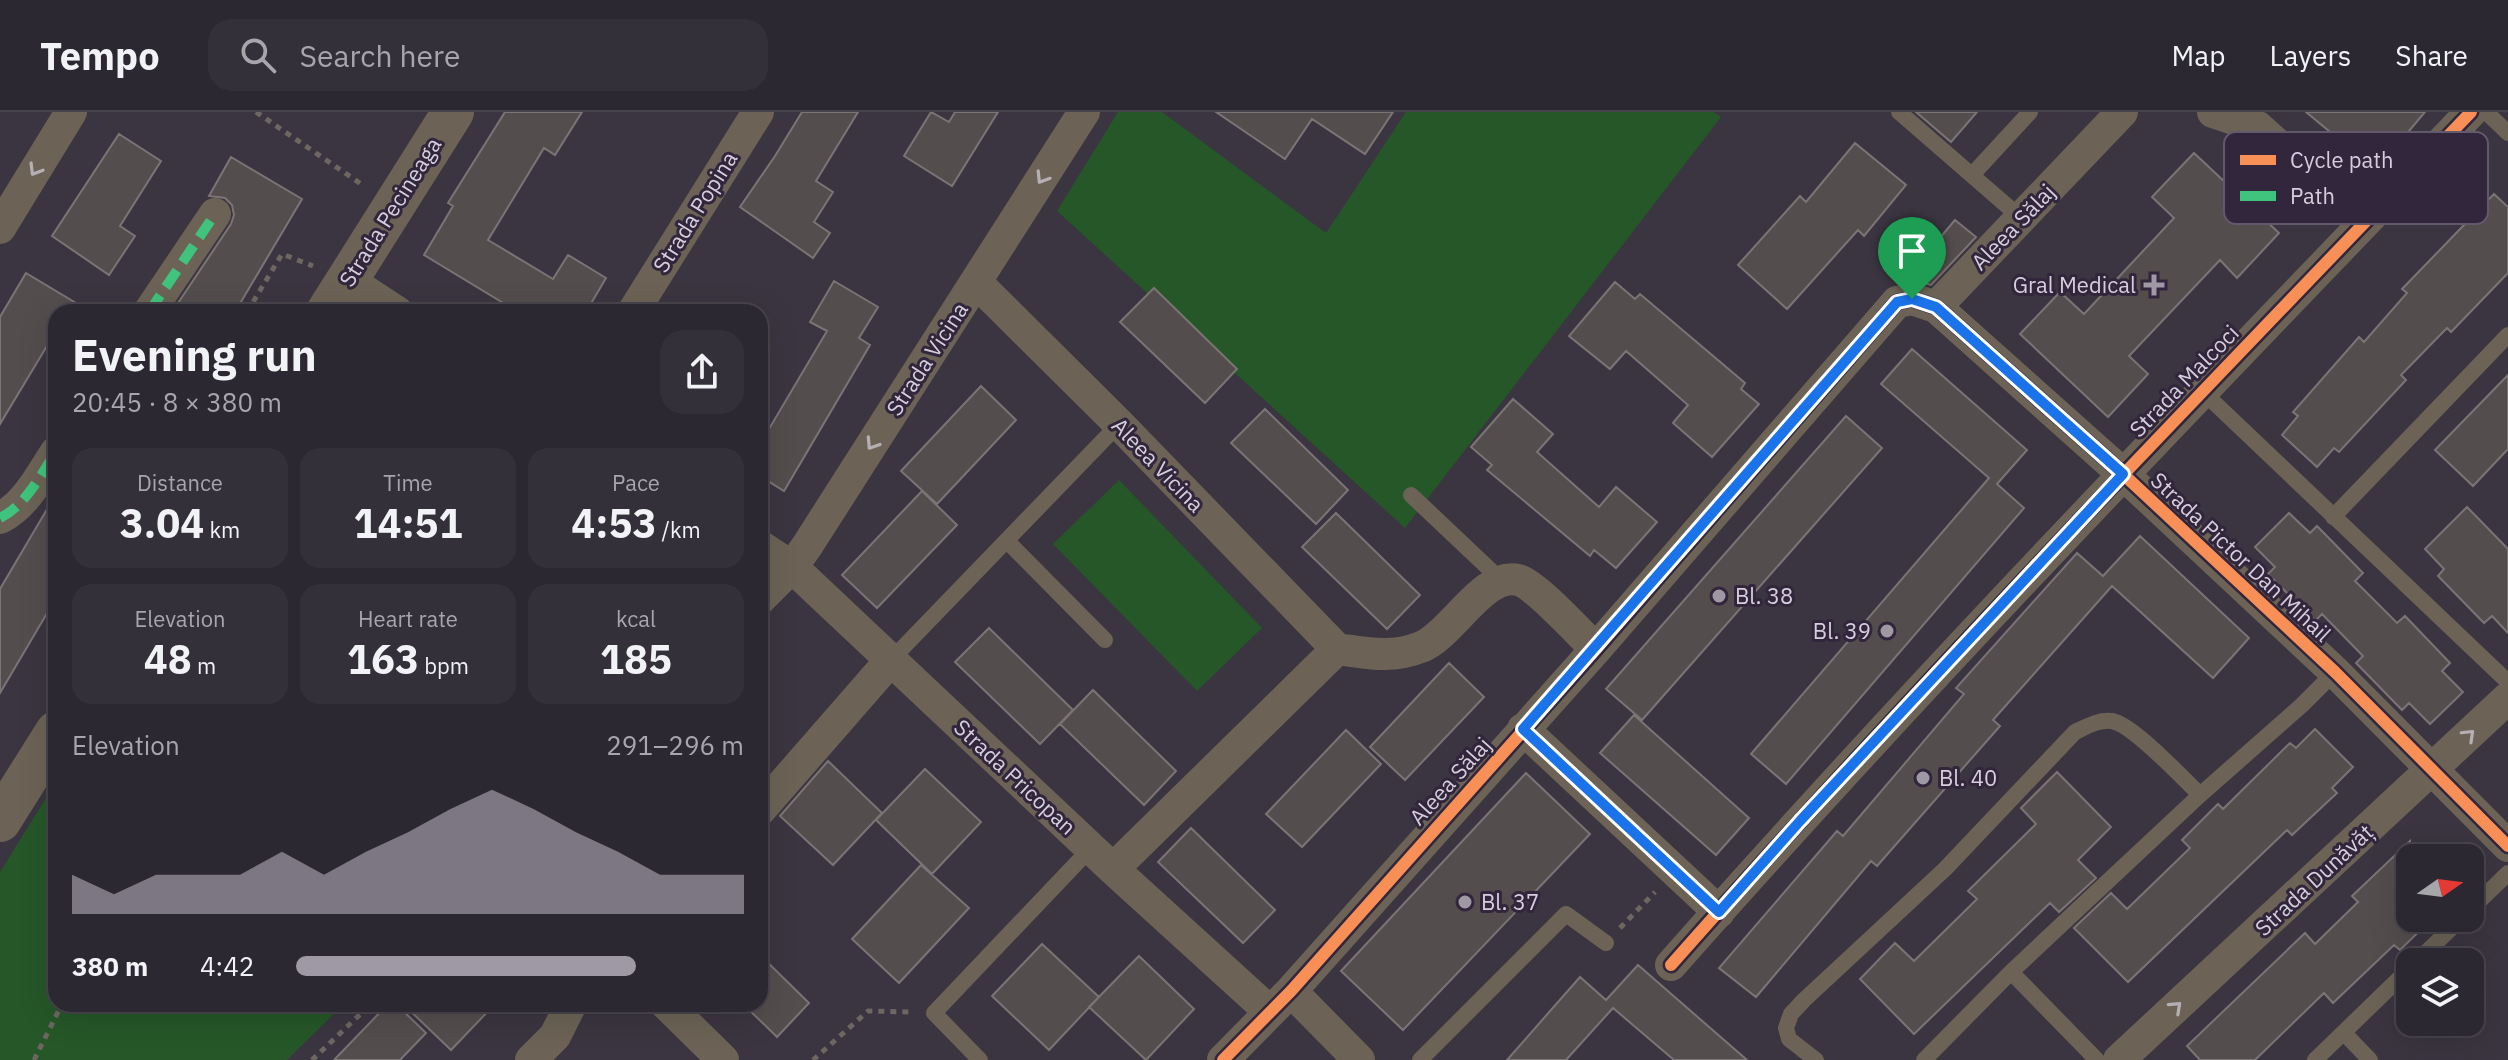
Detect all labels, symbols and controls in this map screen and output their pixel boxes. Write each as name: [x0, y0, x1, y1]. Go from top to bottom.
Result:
search box: [208, 19, 768, 91]
text: Tempo: [40, 31, 160, 80]
icon: search: [236, 33, 280, 77]
text: Search here: [300, 36, 460, 75]
text: Map: [2171, 37, 2225, 74]
text: Layers: [2269, 37, 2351, 74]
text: Share: [2395, 37, 2468, 74]
street label: Strada Pecineaga: [332, 131, 447, 292]
legend: [2224, 132, 2488, 224]
street label: Strada Popina: [646, 145, 743, 278]
text: Cycle path: [2290, 145, 2394, 174]
one-way arrow: [30, 161, 45, 176]
one-way arrow: [1037, 169, 1052, 184]
street label: Aleea Sălaj: [1964, 177, 2061, 276]
text: Path: [2290, 181, 2335, 210]
pin: [1878, 217, 1946, 299]
icon: arrive: [1890, 229, 1934, 273]
place label: Gral Medical: [2013, 270, 2136, 299]
marker: Gral Medical: [2143, 274, 2165, 296]
street label: Strada Vicina: [879, 296, 974, 421]
street label: Strada Malcoci: [2123, 318, 2245, 443]
text: Evening run: [72, 326, 317, 383]
button: share: [660, 330, 744, 414]
text: 20:45 · 8 × 380 m: [72, 385, 282, 419]
street label: Aleea Vicina: [1106, 411, 1211, 518]
one-way arrow: [867, 435, 882, 450]
street label: Strada Pictor Dan Mihail: [2145, 465, 2338, 648]
text: Distance: [137, 468, 223, 497]
text: Time: [383, 468, 433, 497]
text: Pace: [612, 468, 660, 497]
text: 3.04: [120, 497, 204, 549]
text: 14:51: [353, 497, 463, 549]
text: 4:53: [571, 497, 656, 549]
text: km: [204, 515, 240, 544]
text: /km: [656, 515, 701, 544]
place label: Bl. 38: [1735, 581, 1793, 610]
marker: Bl. 38: [1710, 587, 1728, 605]
text: Elevation: [134, 604, 226, 633]
text: Heart rate: [358, 604, 458, 633]
text: kcal: [616, 604, 656, 633]
place label: Bl. 39: [1813, 616, 1871, 645]
marker: Bl. 39: [1878, 622, 1896, 640]
text: 48: [144, 633, 192, 685]
text: 163: [347, 633, 419, 685]
text: 185: [600, 633, 672, 685]
text: m: [192, 651, 216, 680]
text: bpm: [419, 651, 469, 680]
street label: Strada Pricopan: [948, 713, 1083, 841]
text: Elevation: [72, 728, 180, 762]
text: 291–296 m: [606, 728, 744, 762]
street label: Aleea Sălaj: [1402, 730, 1497, 831]
one-way arrow: [2460, 730, 2474, 744]
place label: Bl. 40: [1939, 763, 1997, 792]
marker: Bl. 40: [1914, 769, 1932, 787]
street label: Strada Dunăvăț: [2248, 817, 2379, 942]
north arrow: [2396, 844, 2484, 932]
map controls: [2396, 844, 2484, 1036]
place label: Bl. 37: [1481, 887, 1539, 916]
marker: Bl. 37: [1456, 893, 1474, 911]
button: layers: [2396, 948, 2484, 1036]
text: 380 m: [72, 949, 148, 983]
text: 4:42: [200, 949, 254, 983]
one-way arrow: [2167, 1002, 2181, 1017]

